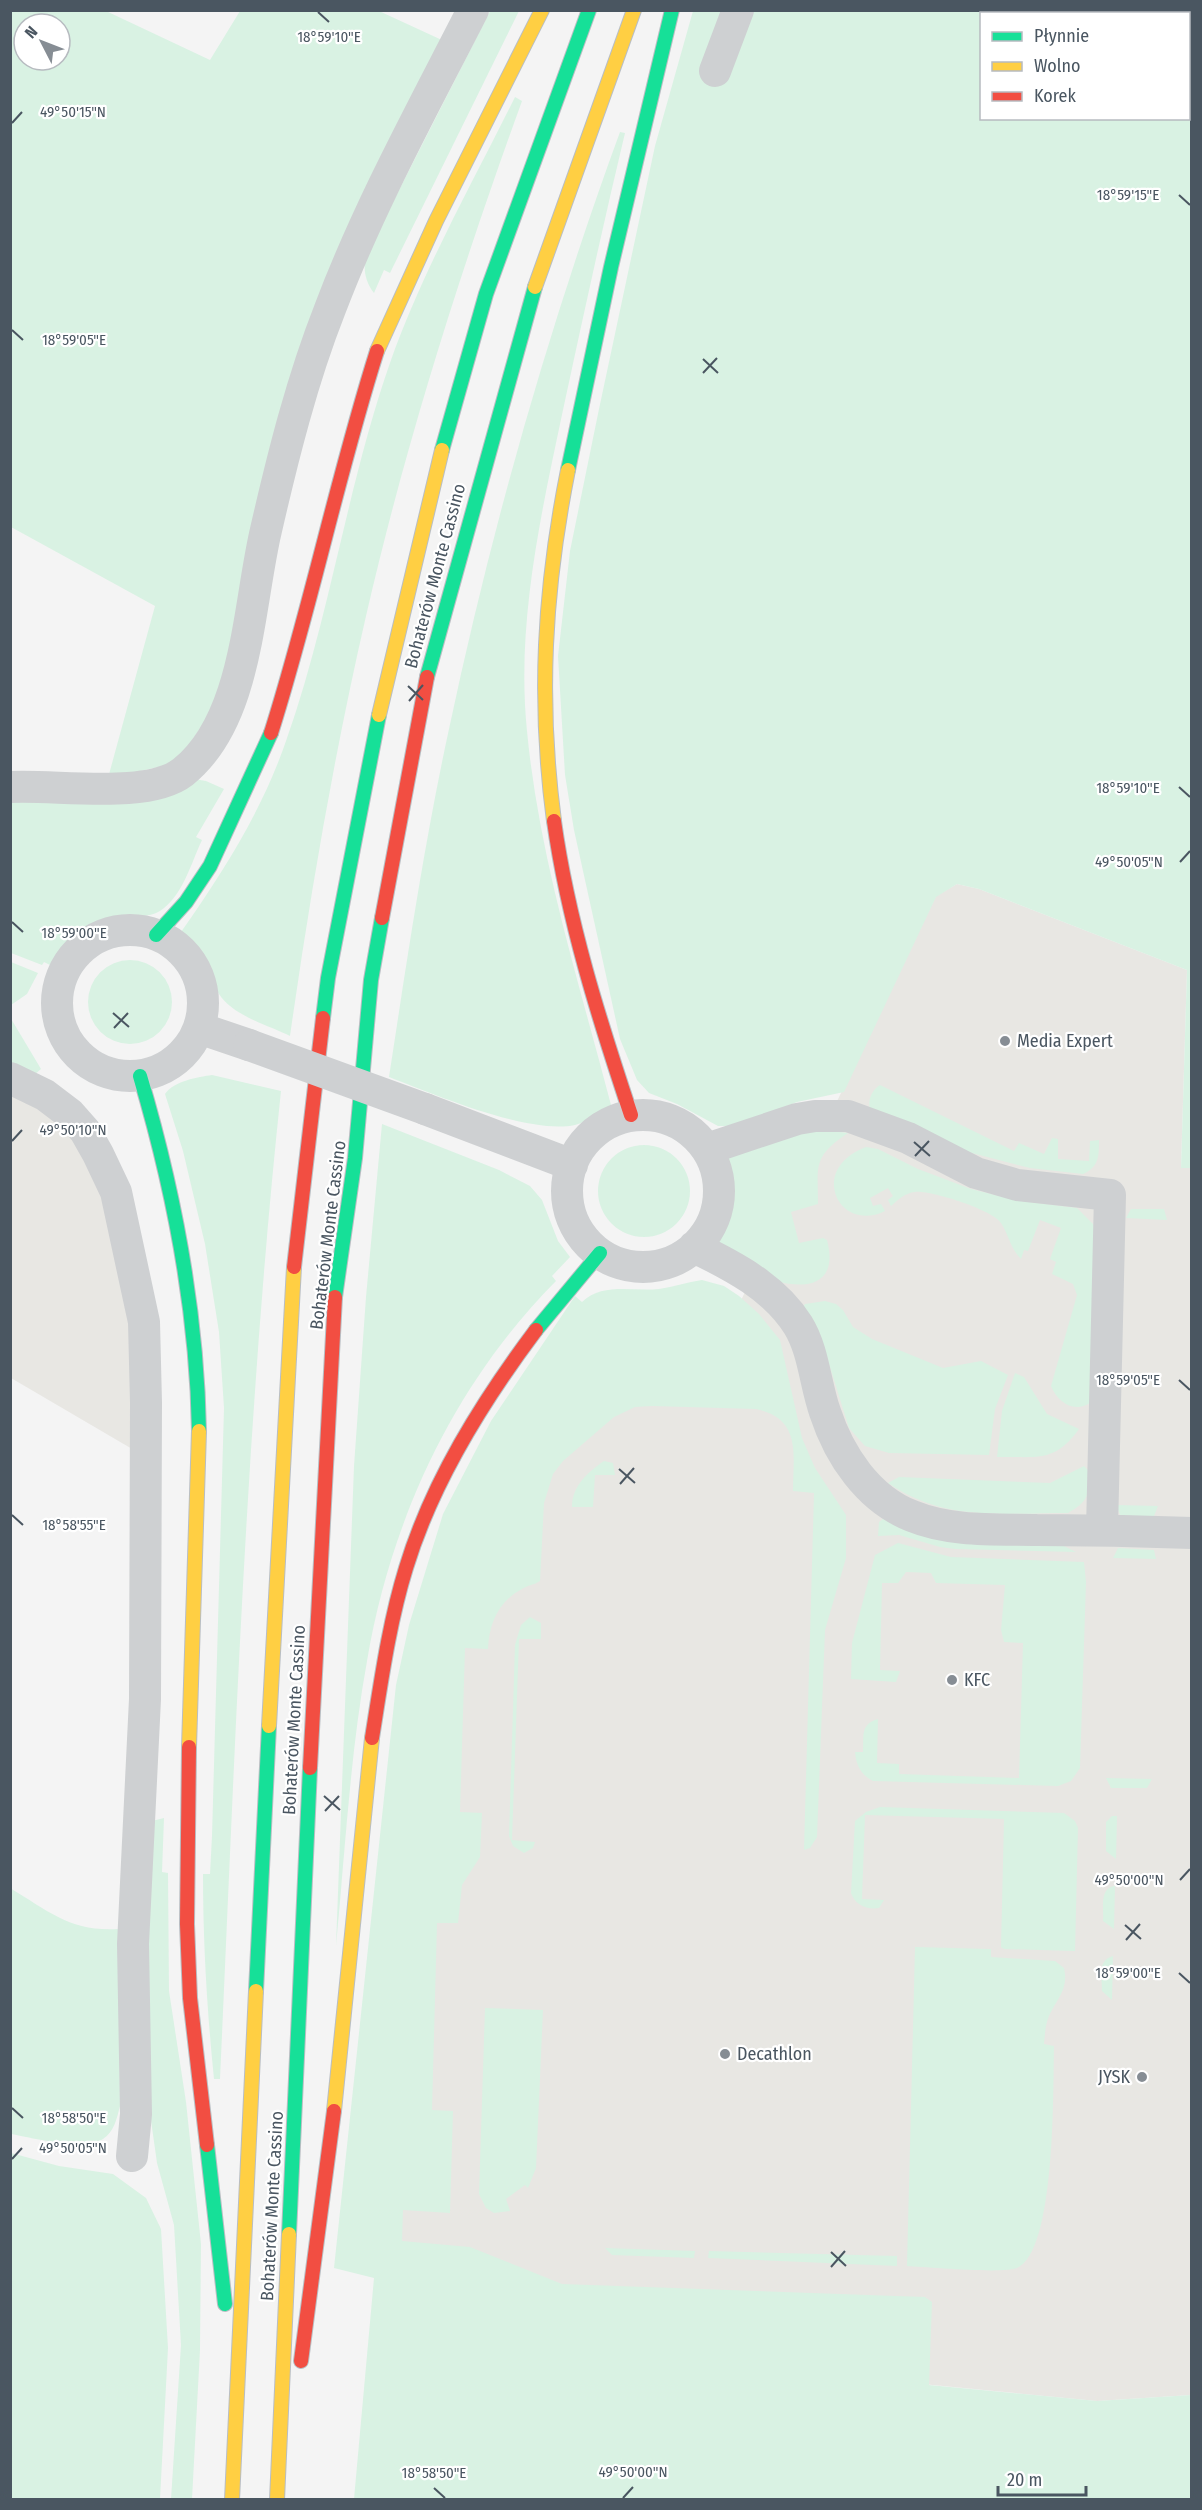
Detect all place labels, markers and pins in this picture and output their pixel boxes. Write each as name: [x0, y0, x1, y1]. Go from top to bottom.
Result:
place label: Media Expert: [1017, 1030, 1113, 1052]
marker: Media Expert: [998, 1034, 1012, 1048]
place label: KFC: [964, 1669, 990, 1691]
marker: KFC: [945, 1673, 959, 1687]
place label: Decathlon: [737, 2043, 812, 2065]
marker: Decathlon: [718, 2047, 732, 2061]
place label: JYSK: [1098, 2066, 1130, 2088]
marker: JYSK: [1135, 2070, 1149, 2084]

